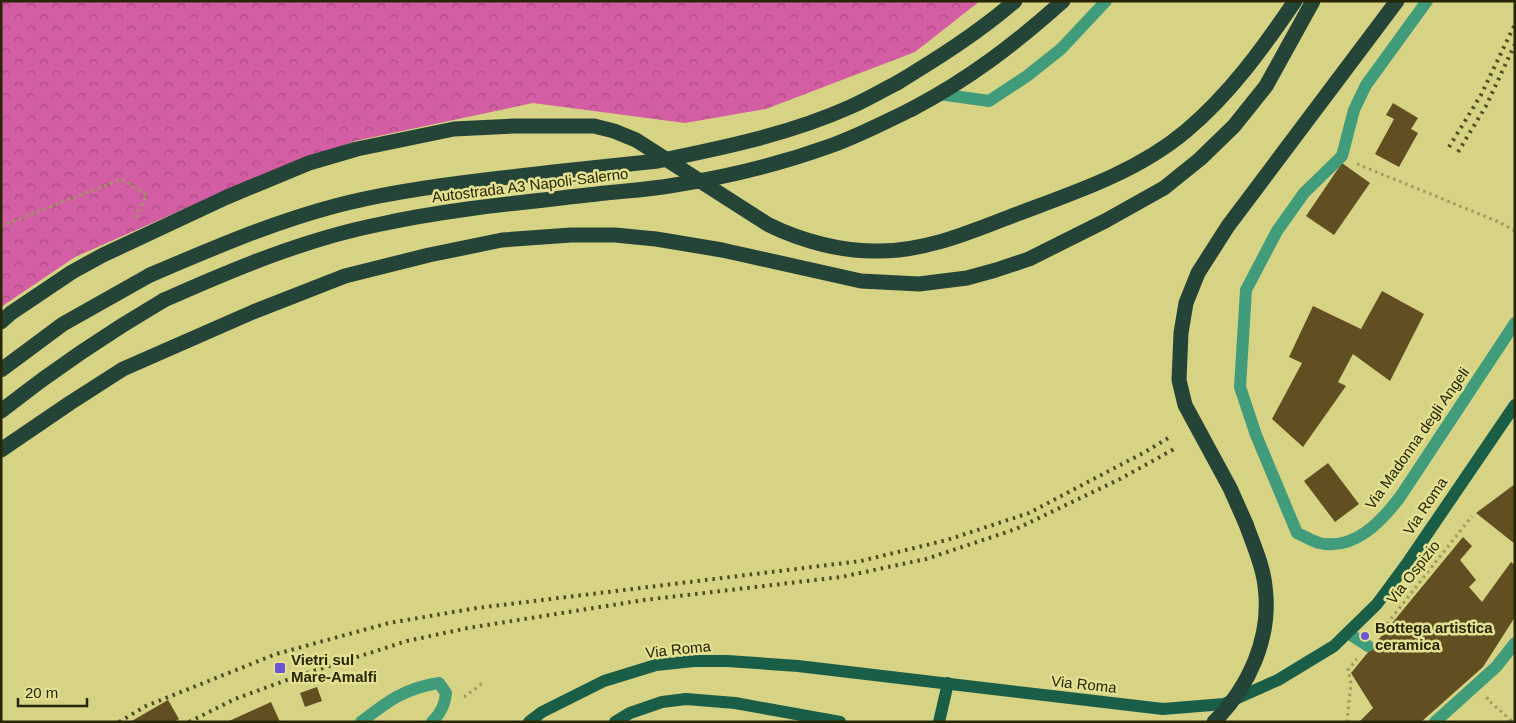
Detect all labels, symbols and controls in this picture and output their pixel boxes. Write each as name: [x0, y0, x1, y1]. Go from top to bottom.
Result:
street label: Autostrada A3 Napoli-Salerno: [431, 165, 629, 205]
street label: Via Madonna degli Angeli: [1362, 364, 1472, 512]
street label: Via Roma: [1400, 474, 1451, 538]
street label: Via Ospizio: [1383, 537, 1443, 607]
place label: Bottega artistica ceramica: [1375, 619, 1493, 653]
marker: Bottega artistica ceramica: [1359, 630, 1371, 642]
street label: Via Roma: [644, 637, 712, 661]
place label: Vietri sul Mare-Amalfi: [291, 651, 377, 685]
marker: Vietri sul Mare-Amalfi: [273, 661, 287, 675]
street label: Via Roma: [1050, 672, 1118, 696]
scale bar: [18, 676, 86, 708]
text: 20 m: [25, 684, 58, 701]

